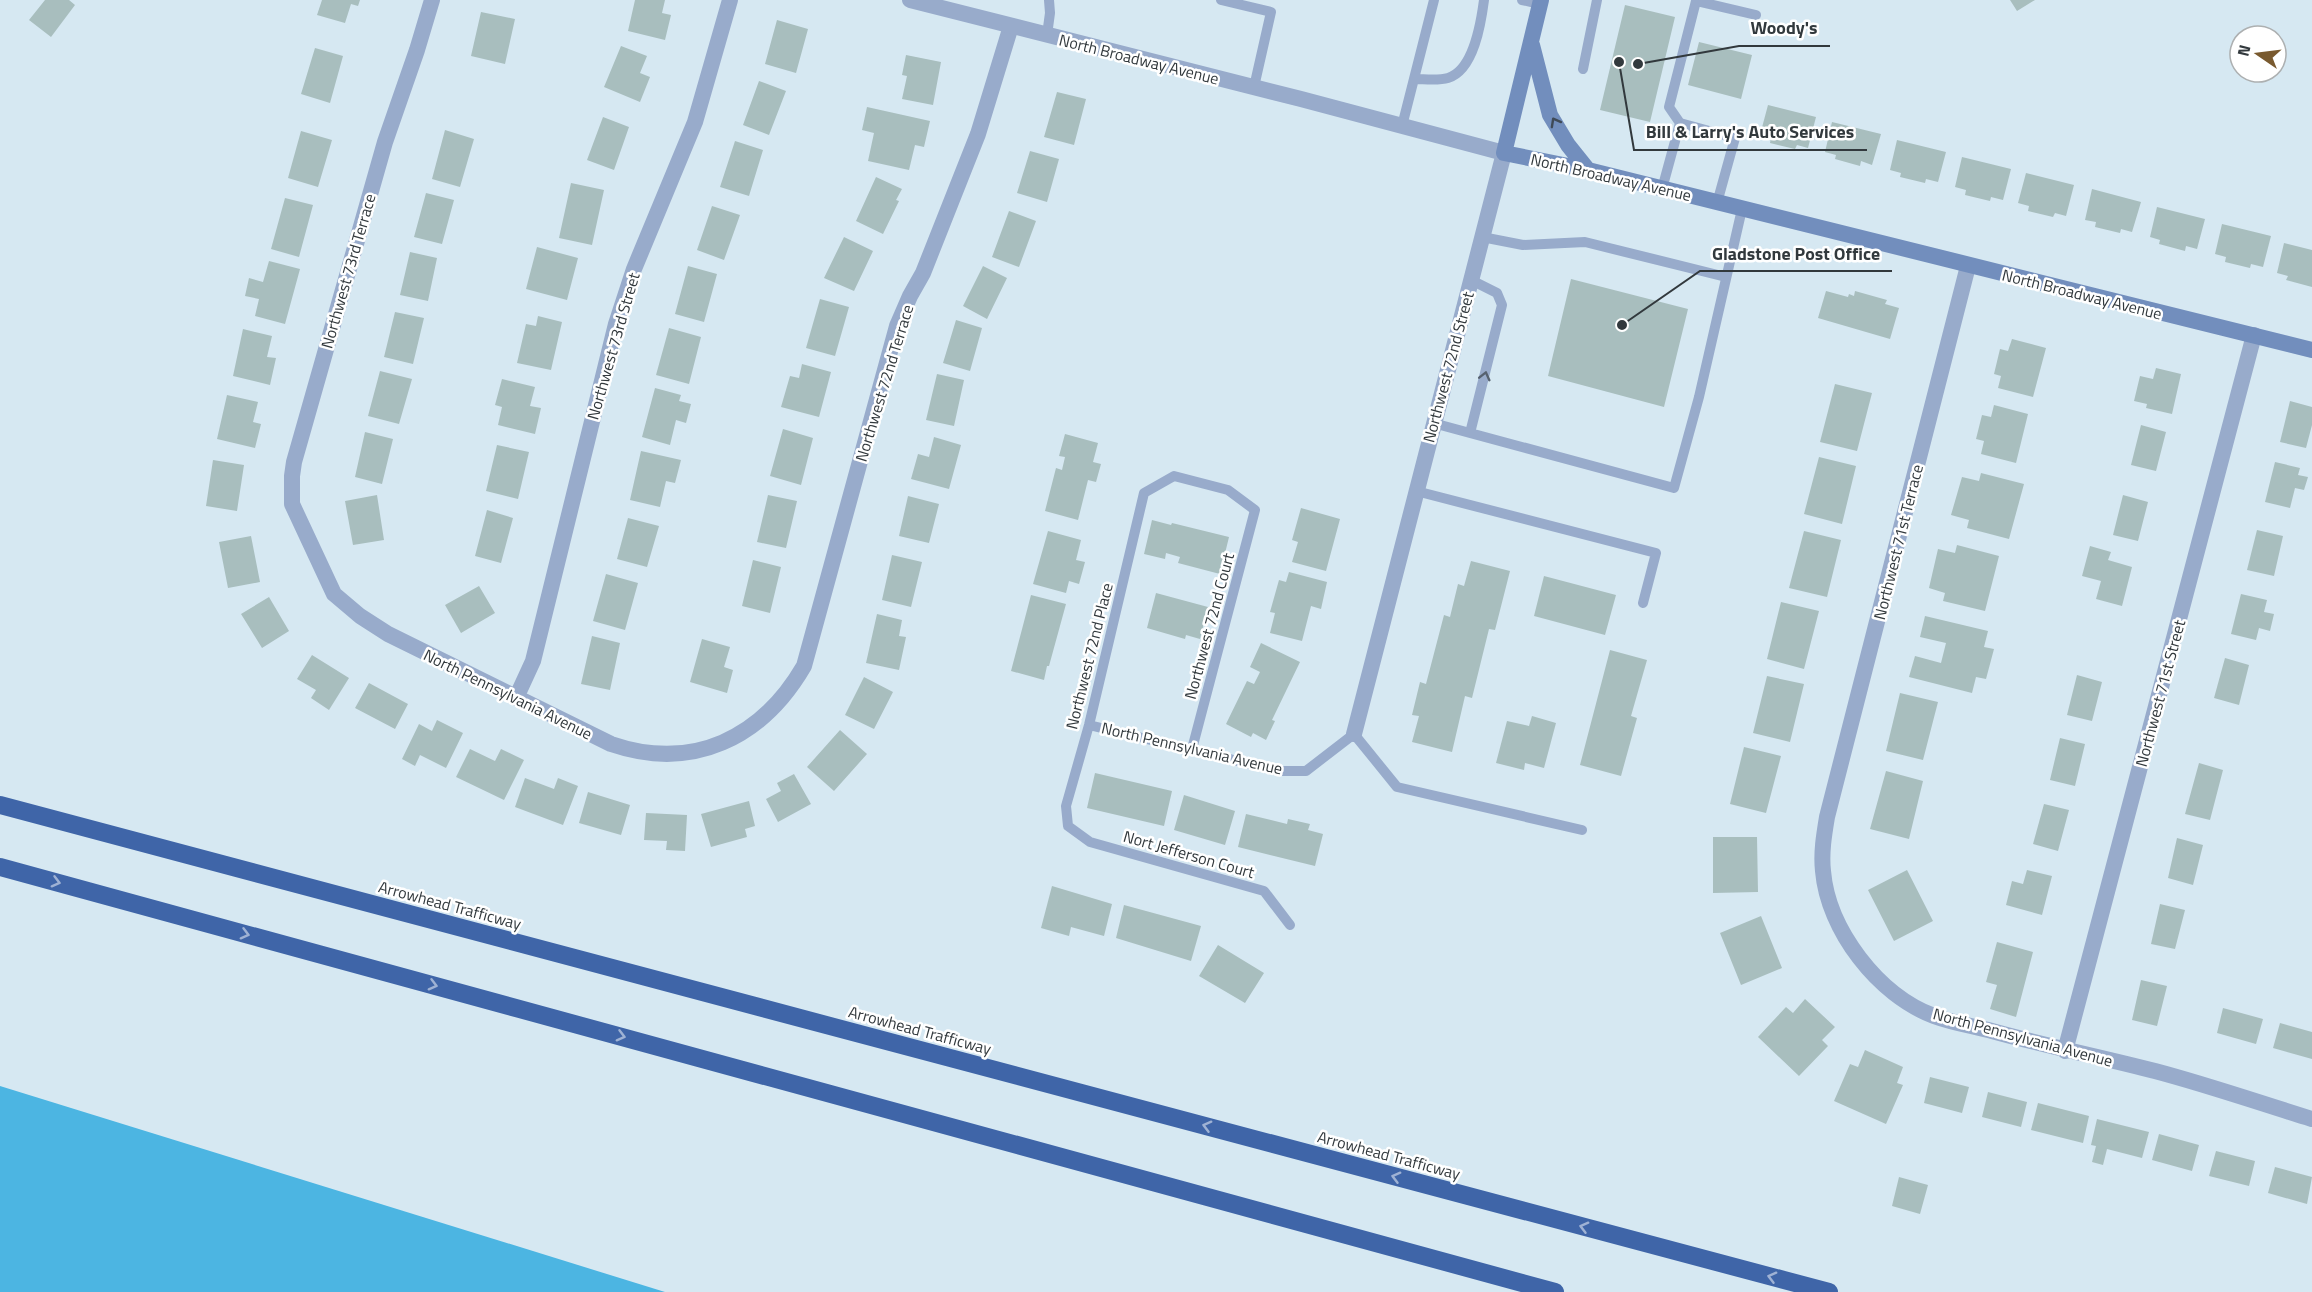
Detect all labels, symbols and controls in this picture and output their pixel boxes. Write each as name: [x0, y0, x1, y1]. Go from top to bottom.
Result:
callout: Woody's: [1739, 10, 1830, 46]
text: Woody's: [1750, 14, 1818, 41]
north arrow: [2228, 24, 2288, 84]
street label: North Broadway Avenue: [1057, 28, 1221, 90]
text: N: [2230, 42, 2256, 59]
callout: Bill & Larry's Auto Services: [1634, 114, 1867, 150]
one-way arrow: [1551, 118, 1562, 129]
text: Bill & Larry's Auto Services: [1646, 118, 1854, 145]
street label: North Broadway Avenue: [1528, 147, 1694, 207]
street label: Northwest 73rd Terrace: [314, 191, 382, 351]
callout: Gladstone Post Office: [1700, 235, 1892, 271]
text: Gladstone Post Office: [1712, 240, 1880, 267]
street label: North Broadway Avenue: [2000, 263, 2164, 325]
street label: Northwest 73rd Street: [581, 269, 646, 422]
street label: Northwest 72nd Street: [1416, 288, 1480, 445]
street label: Northwest 72nd Terrace: [849, 301, 919, 465]
one-way arrow: [1477, 371, 1490, 381]
street label: Northwest 71st Terrace: [1867, 462, 1929, 622]
street label: Northwest 72nd Court: [1178, 550, 1240, 702]
street label: Northwest 72nd Place: [1059, 580, 1119, 732]
street label: Northwest 71st Street: [2129, 616, 2191, 769]
street label: North Pennsylvania Avenue: [420, 643, 596, 745]
street label: North Pennsylvania Avenue: [1099, 715, 1285, 781]
street label: Nort Jefferson Court: [1121, 824, 1258, 884]
street label: Arrowhead Trafficway: [376, 874, 524, 936]
one-way arrow: [51, 875, 61, 887]
one-way arrow: [239, 926, 249, 939]
one-way arrow: [427, 978, 437, 990]
street label: Arrowhead Trafficway: [846, 999, 994, 1061]
street label: North Pennsylvania Avenue: [1930, 1001, 2116, 1073]
one-way arrow: [616, 1029, 626, 1042]
one-way arrow: [1202, 1121, 1212, 1134]
street label: Arrowhead Trafficway: [1315, 1124, 1463, 1186]
one-way arrow: [1391, 1171, 1401, 1184]
one-way arrow: [1579, 1221, 1589, 1234]
one-way arrow: [1768, 1272, 1778, 1284]

